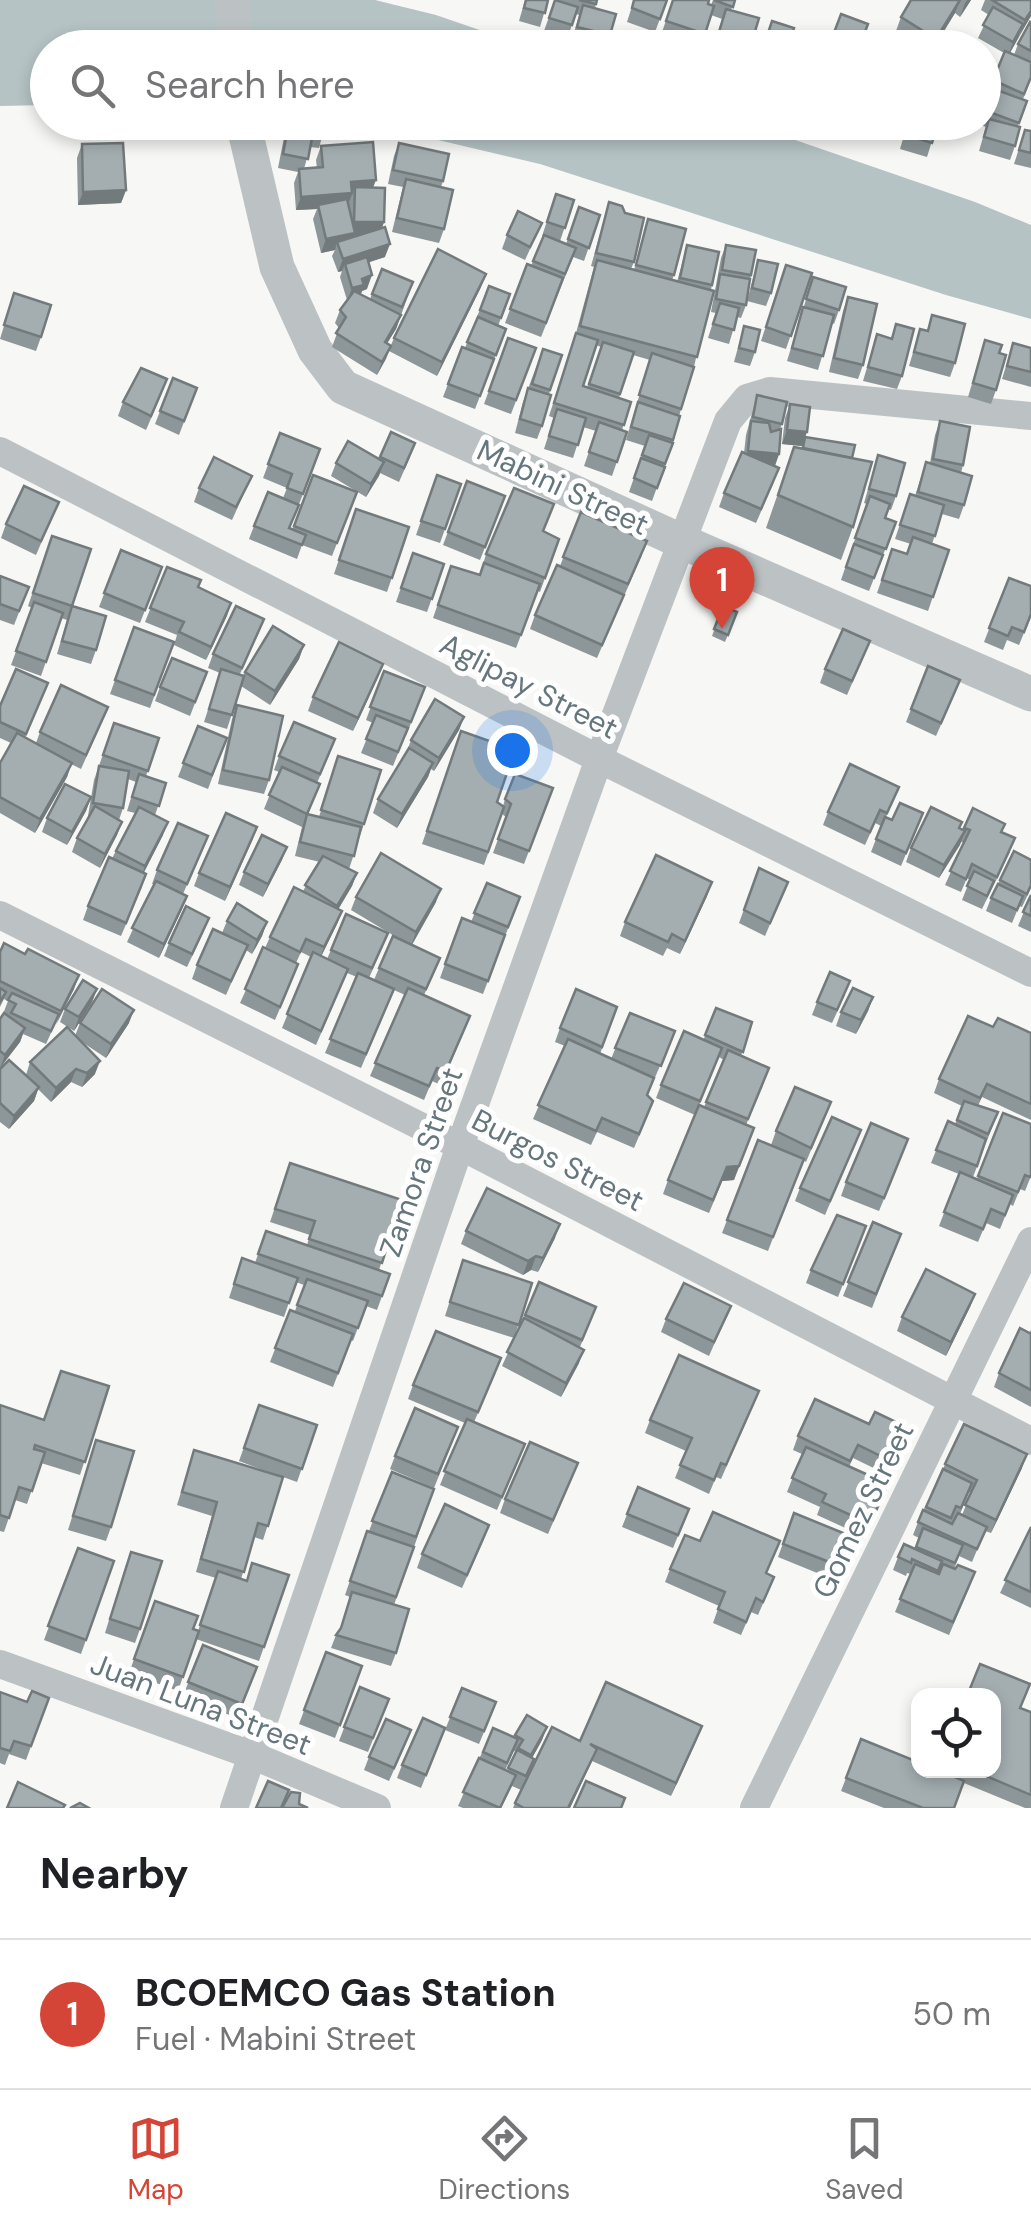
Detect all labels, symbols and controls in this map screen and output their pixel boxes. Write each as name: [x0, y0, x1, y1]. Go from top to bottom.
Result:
search box: [30, 30, 1001, 140]
icon: search: [65, 58, 120, 113]
text: Search here: [145, 60, 355, 110]
street label: Mabini Street: [471, 430, 655, 544]
pin: 1: [690, 546, 754, 629]
street label: Aglipay Street: [433, 624, 625, 748]
your location: [487, 725, 538, 776]
street label: Zamora Street: [370, 1062, 472, 1262]
street label: Burgos Street: [465, 1100, 651, 1220]
street label: Gomez Street: [804, 1416, 922, 1604]
street label: Juan Luna Street: [85, 1644, 317, 1764]
map controls: [911, 1688, 1001, 1778]
button: locate: [911, 1688, 1001, 1778]
text: Nearby: [40, 1846, 189, 1901]
text: BCOEMCO Gas Station: [135, 1968, 556, 2018]
text: 1: [67, 1993, 78, 2035]
text: 50 m: [913, 1993, 991, 2035]
text: Fuel · Mabini Street: [135, 2018, 416, 2060]
tab: Map: [127, 2111, 184, 2208]
tab: Directions: [439, 2111, 570, 2208]
tab: Saved: [825, 2111, 904, 2208]

